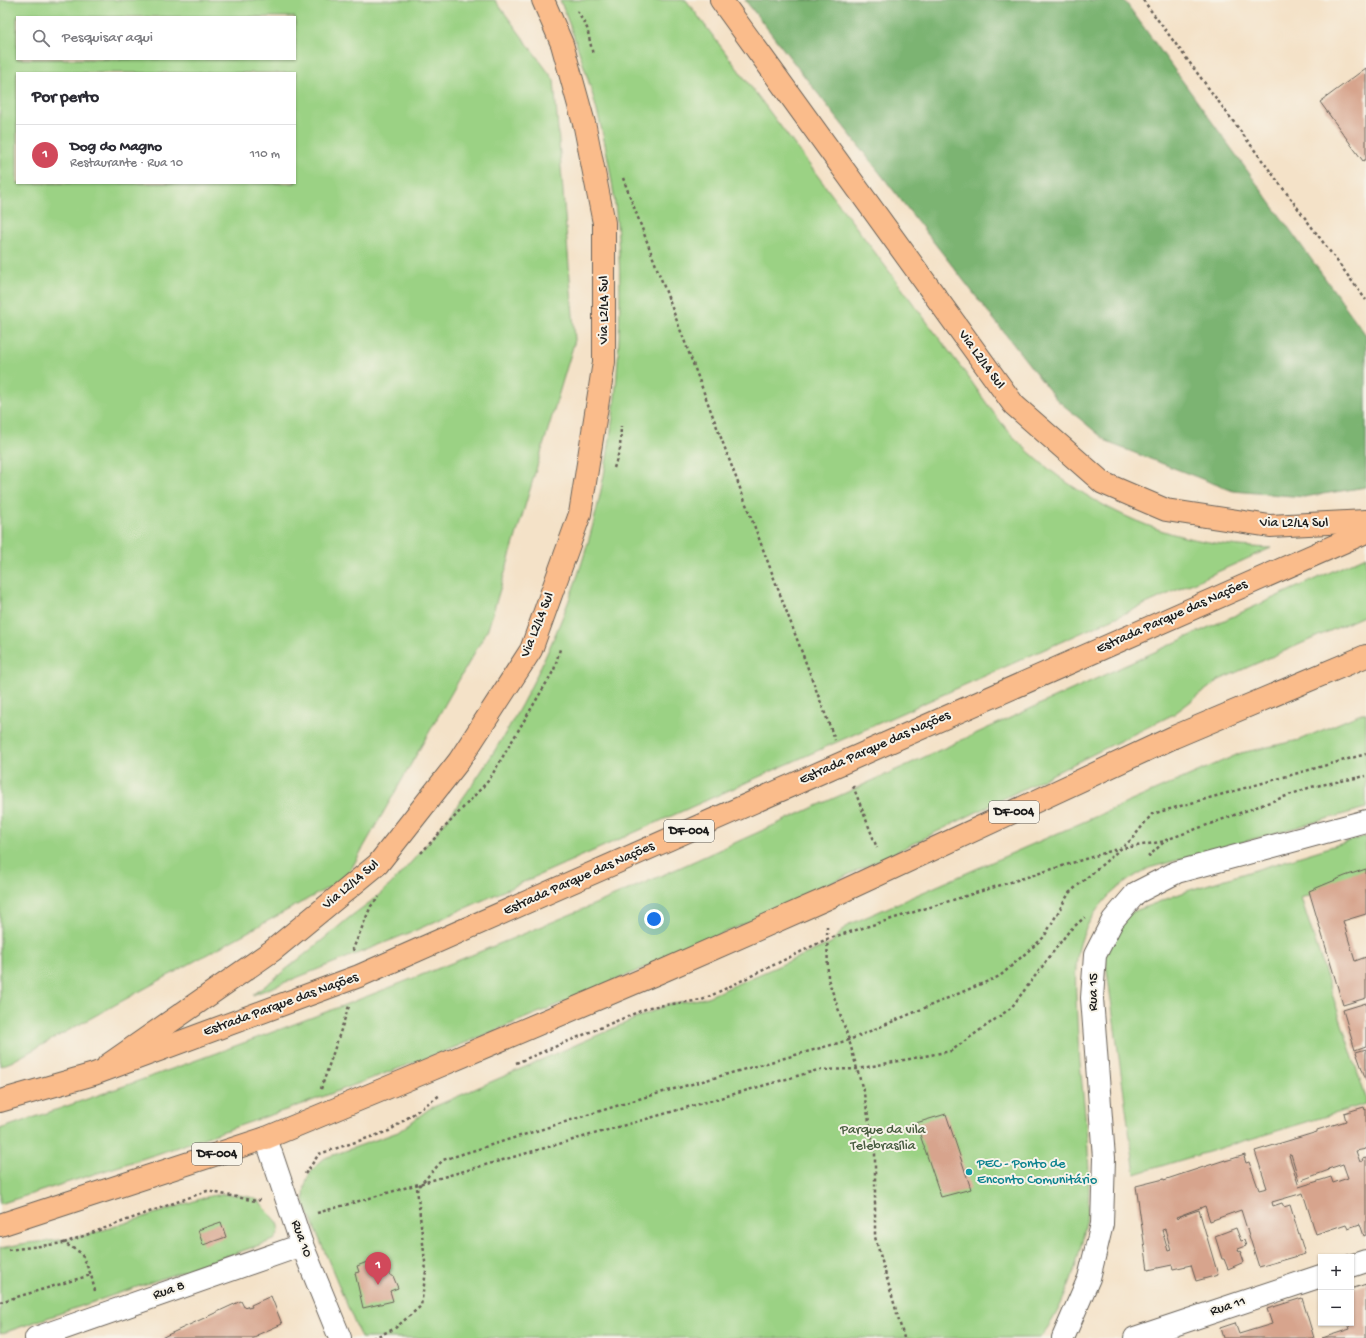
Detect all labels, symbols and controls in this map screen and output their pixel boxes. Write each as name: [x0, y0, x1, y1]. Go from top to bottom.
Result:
search box: [16, 16, 296, 60]
icon: search: [30, 27, 52, 49]
text: Pesquisar aqui: [62, 29, 153, 47]
text: Por perto: [32, 88, 99, 108]
text: Dog do Magno: [70, 138, 162, 156]
text: 1: [42, 147, 48, 162]
text: 110 m: [250, 147, 280, 162]
text: Restaurante · Rua 10: [70, 156, 183, 171]
street label: Via L2/L4 Sul: [596, 276, 613, 345]
street label: Via L2/L4 Sul: [953, 326, 1008, 393]
street label: Via L2/L4 Sul: [1259, 515, 1328, 532]
street label: Estrada Parque das Nações: [1094, 576, 1251, 658]
street label: Via L2/L4 Sul: [517, 590, 559, 661]
street label: Estrada Parque das Nações: [797, 707, 954, 789]
road number: DF-004: [989, 801, 1039, 823]
road number: DF-004: [664, 820, 714, 842]
street label: Estrada Parque das Nações: [501, 838, 658, 920]
street label: Via L2/L4 Sul: [319, 856, 383, 914]
your location: [644, 909, 664, 929]
street label: Estrada Parque das Nações: [201, 969, 361, 1041]
street label: Rua 15: [1085, 973, 1103, 1011]
park label: Parque da vila Telebrasília: [839, 1122, 927, 1155]
road number: DF-004: [192, 1143, 242, 1165]
place label: PEC - Ponto de Enconto Comunitário: [976, 1156, 1097, 1189]
marker: PEC - Ponto de Enconto Comunitário: [964, 1167, 974, 1177]
street label: Rua 10: [286, 1218, 316, 1260]
pin: 1: [365, 1252, 391, 1285]
map controls: [1318, 1254, 1354, 1326]
button: +: [1318, 1254, 1354, 1290]
street label: Rua 8: [151, 1278, 188, 1304]
button: −: [1318, 1290, 1354, 1326]
street label: Rua 11: [1208, 1293, 1248, 1321]

